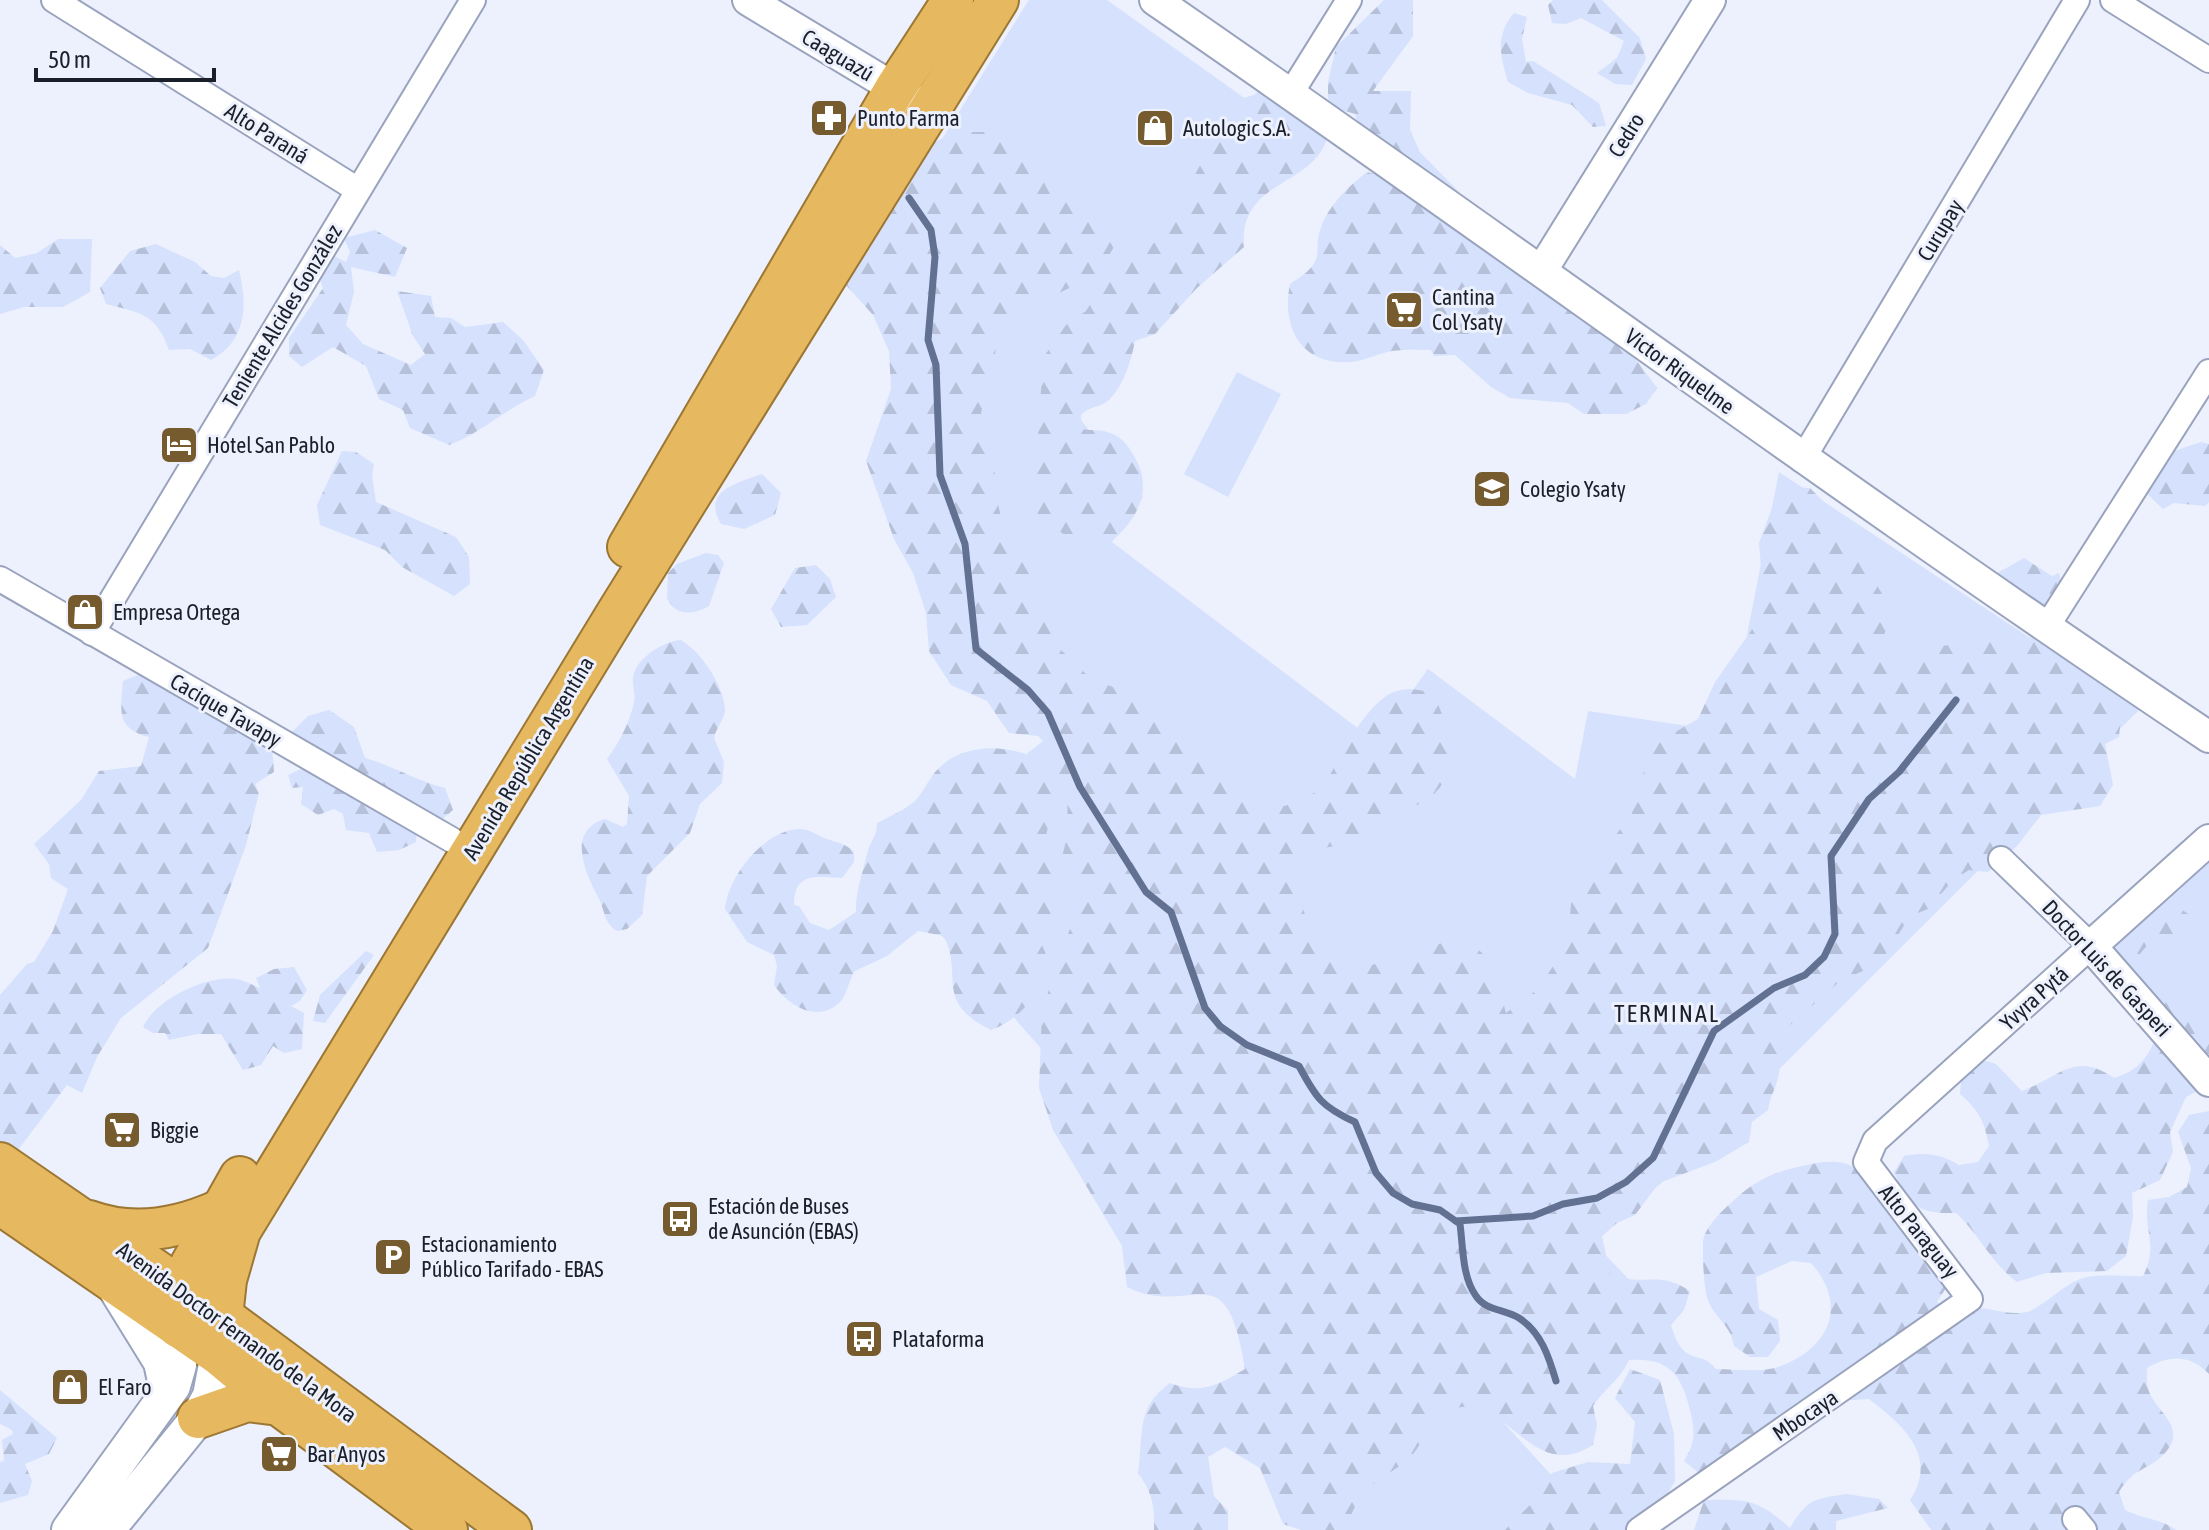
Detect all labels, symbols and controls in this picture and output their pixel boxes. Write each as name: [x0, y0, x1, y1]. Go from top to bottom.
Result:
street label: Caaguazú: [797, 23, 879, 87]
scale bar: [36, 32, 214, 82]
text: 50 m: [48, 46, 91, 73]
street label: Alto Paraná: [220, 97, 314, 169]
pharmacy icon: Punto Farma: [808, 97, 850, 139]
place label: Punto Farma: [857, 105, 960, 131]
shop icon: Autologic S.A.: [1134, 107, 1176, 149]
street label: Cedro: [1603, 108, 1649, 162]
place label: Autologic S.A.: [1183, 115, 1290, 141]
street label: Curupay: [1912, 194, 1968, 266]
street label: Teniente Alcides González: [217, 220, 347, 412]
place label: Cantina Col Ysaty: [1432, 284, 1503, 335]
supermarket icon: Cantina Col Ysaty: [1383, 289, 1425, 331]
street label: Victor Riquelme: [1620, 323, 1740, 419]
hotel icon: Hotel San Pablo: [158, 424, 200, 466]
place label: Hotel San Pablo: [207, 432, 335, 458]
school or university icon: Colegio Ysaty: [1471, 468, 1513, 510]
place label: Colegio Ysaty: [1520, 476, 1626, 502]
shop icon: Empresa Ortega: [64, 591, 106, 633]
place label: Empresa Ortega: [113, 599, 241, 625]
street label: Avenida República Argentina: [457, 652, 599, 864]
street label: Cacique Tavapy: [166, 668, 286, 752]
street label: Doctor Luis de Gasperi: [2037, 894, 2177, 1042]
street label: Yvyra Pytá: [1994, 961, 2074, 1035]
district label: TERMINAL: [1614, 1000, 1720, 1027]
supermarket icon: Biggie: [101, 1109, 143, 1151]
place label: Biggie: [150, 1117, 199, 1143]
street label: Alto Paraguay: [1874, 1179, 1964, 1283]
place label: Estación de Buses de Asunción (EBAS): [708, 1193, 859, 1244]
bus stop icon: Estación de Buses de Asunción (EBAS): [659, 1198, 701, 1240]
place label: Estacionamiento Público Tarifado - EBAS: [421, 1231, 604, 1282]
street label: Avenida Doctor Fernando de la Mora: [112, 1236, 362, 1428]
parking icon: Estacionamiento Público Tarifado - EBAS: [372, 1236, 414, 1278]
bus stop icon: Plataforma: [843, 1318, 885, 1360]
place label: Plataforma: [892, 1326, 984, 1352]
shop icon: El Faro: [49, 1366, 91, 1408]
place label: El Faro: [98, 1374, 152, 1400]
street label: Mbocaya: [1767, 1384, 1843, 1446]
supermarket icon: Bar Anyos: [258, 1433, 300, 1475]
place label: Bar Anyos: [307, 1441, 386, 1467]

